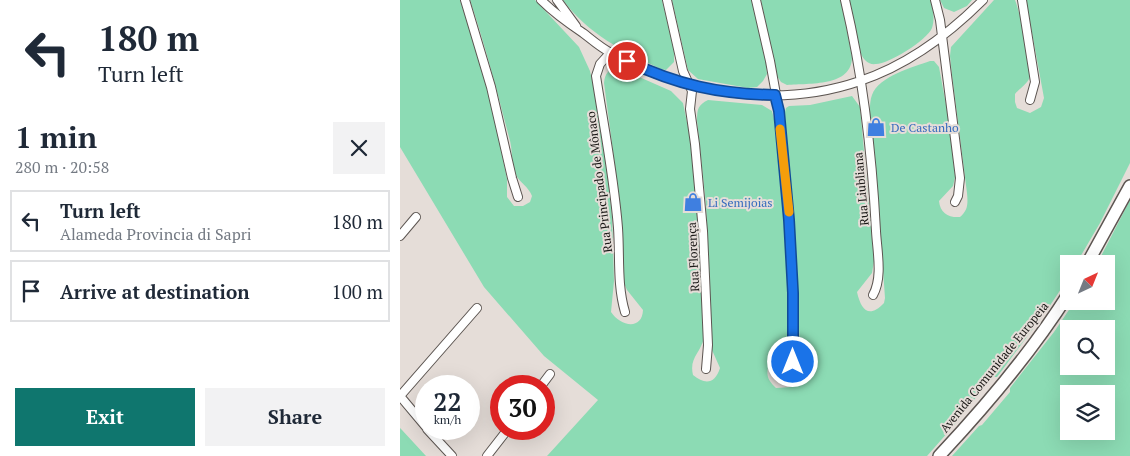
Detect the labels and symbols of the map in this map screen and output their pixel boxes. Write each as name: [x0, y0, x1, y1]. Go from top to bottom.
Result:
pin: [606, 40, 648, 82]
street label: Rua Principado de Mônaco: [583, 110, 615, 253]
shop icon: De Castanho: [865, 116, 887, 138]
place label: De Castanho: [891, 120, 959, 135]
street label: Rua Liubliana: [850, 152, 872, 226]
shop icon: Li Semijoias: [682, 191, 704, 213]
place label: Li Semijoias: [708, 195, 773, 210]
street label: Rua Florença: [684, 222, 702, 292]
north arrow: [1060, 255, 1115, 310]
street label: Avenida Comunidade Europeia: [937, 299, 1051, 435]
position arrow: [766, 335, 818, 387]
speed limit sign: 30: [490, 375, 555, 440]

